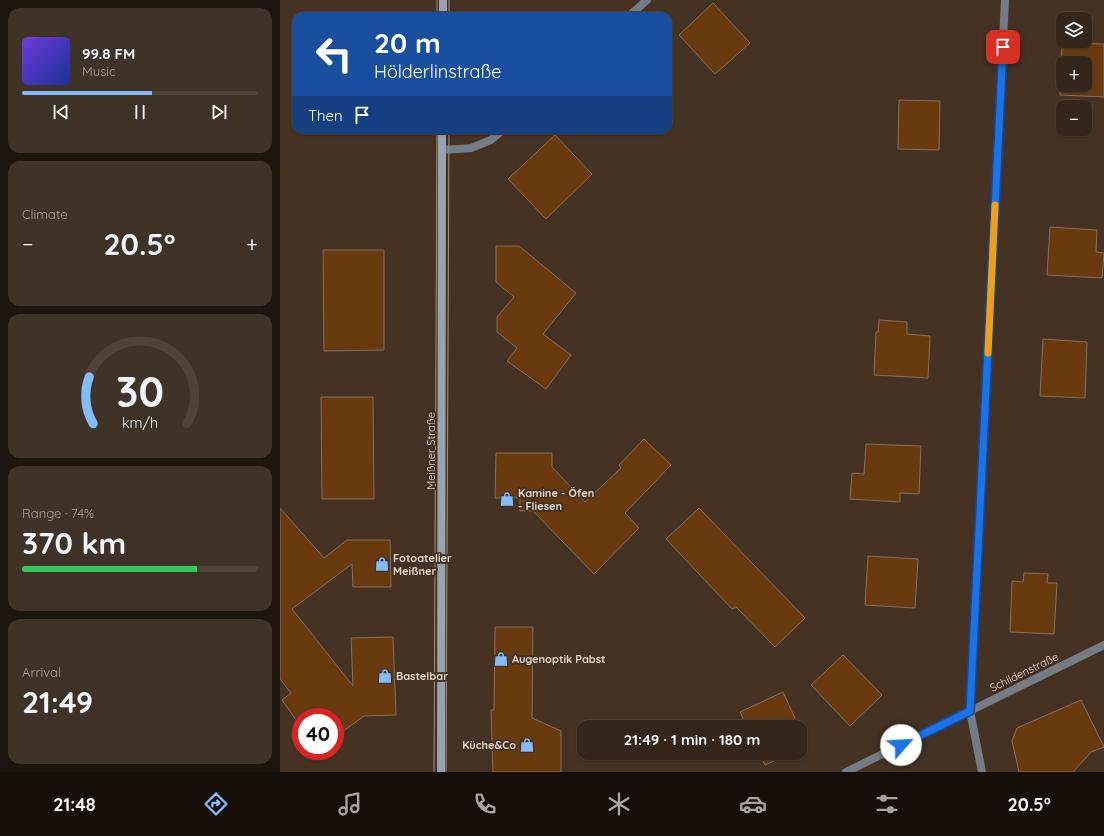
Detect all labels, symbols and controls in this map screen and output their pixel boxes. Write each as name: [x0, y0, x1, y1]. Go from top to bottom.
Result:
map controls: [1056, 12, 1092, 136]
button: layers: [1056, 12, 1092, 48]
text: 20 m: [374, 25, 441, 60]
icon: left: [308, 28, 360, 80]
pin: [986, 30, 1020, 64]
icon: arrive: [992, 36, 1014, 58]
text: 99.8 FM: [82, 44, 135, 63]
button: +: [1056, 56, 1092, 92]
text: Hölderlinstraße: [374, 60, 501, 83]
text: Music: [82, 63, 116, 79]
button: −: [1056, 100, 1092, 136]
icon: previous: [50, 101, 72, 123]
icon: pause: [129, 101, 151, 123]
icon: next: [208, 101, 230, 123]
icon: arrive: [351, 104, 373, 126]
text: Then: [308, 106, 343, 125]
text: Climate: [22, 206, 68, 222]
text: 20.5°: [104, 225, 176, 263]
text: −: [22, 230, 33, 258]
text: +: [246, 230, 258, 258]
text: 30: [116, 365, 164, 417]
street label: Meißner Straße: [424, 412, 438, 490]
text: km/h: [122, 414, 158, 432]
place label: Kamine - Öfen - Fliesen: [518, 486, 594, 513]
shop icon: Kamine - Öfen - Fliesen: [499, 491, 515, 507]
text: Range · 74%: [22, 505, 94, 521]
text: 370 km: [22, 524, 126, 562]
place label: Fotoatelier Meißner: [393, 551, 452, 578]
shop icon: Fotoatelier Meißner: [374, 556, 390, 572]
street label: Schildenstraße: [987, 649, 1061, 695]
shop icon: Augenoptik Pabst: [493, 651, 509, 667]
place label: Augenoptik Pabst: [512, 652, 606, 666]
text: Arrival: [22, 664, 61, 680]
shop icon: Bastelbar: [377, 668, 393, 684]
place label: Bastelbar: [396, 669, 448, 683]
text: 21:49: [22, 683, 93, 721]
speed limit sign: 40: [292, 708, 344, 760]
position arrow: [880, 724, 922, 766]
text: 21:49 · 1 min · 180 m: [624, 730, 760, 749]
shop icon: Küche&Co: [519, 737, 535, 753]
place label: Küche&Co: [462, 738, 516, 752]
icon: directions: [202, 790, 230, 818]
icon: music: [336, 790, 364, 818]
icon: phone: [471, 790, 499, 818]
icon: climate: [605, 790, 633, 818]
icon: car: [739, 790, 767, 818]
icon: filters: [873, 790, 901, 818]
text: 21:48: [53, 793, 96, 816]
text: 20.5°: [1008, 793, 1051, 816]

